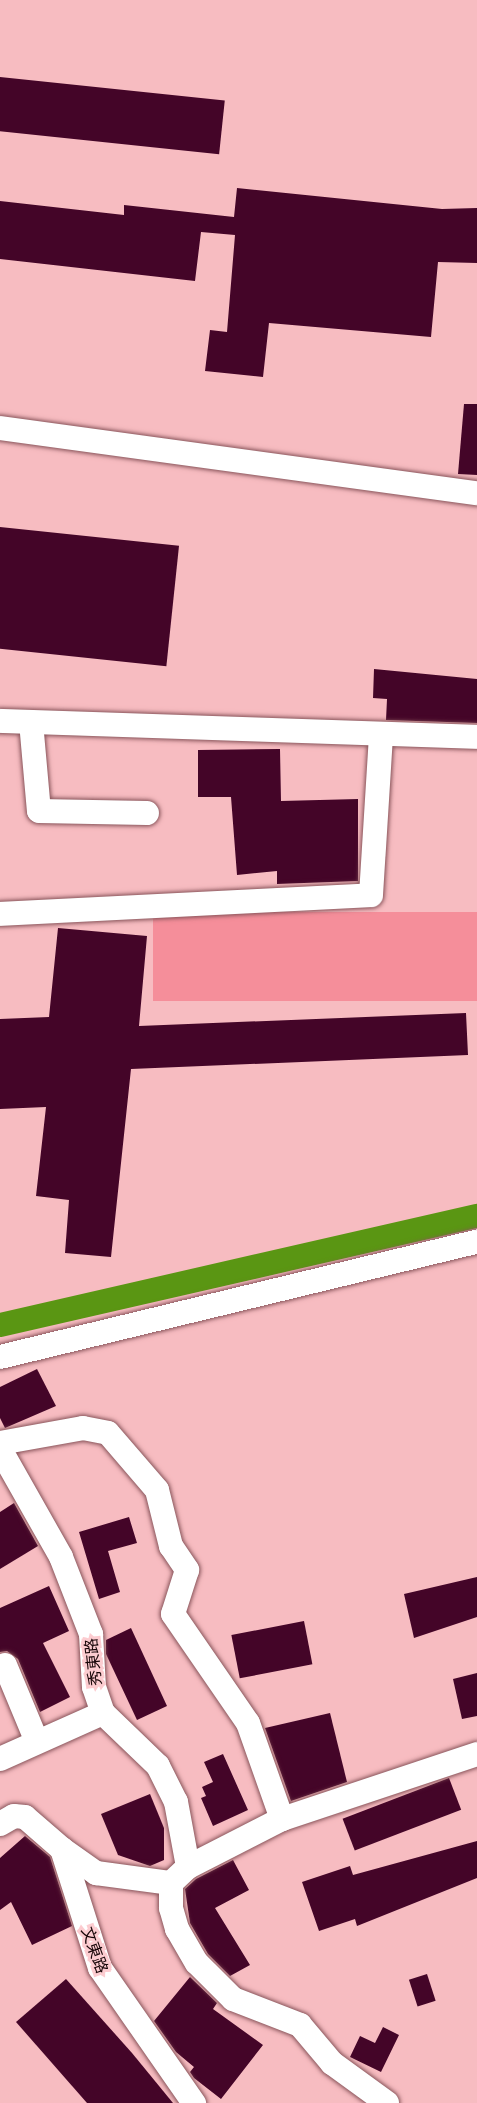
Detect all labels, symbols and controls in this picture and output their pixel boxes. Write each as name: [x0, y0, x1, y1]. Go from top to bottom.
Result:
street label: 秀東路: [81, 1637, 105, 1687]
street label: 文東路: [78, 1924, 112, 1976]

